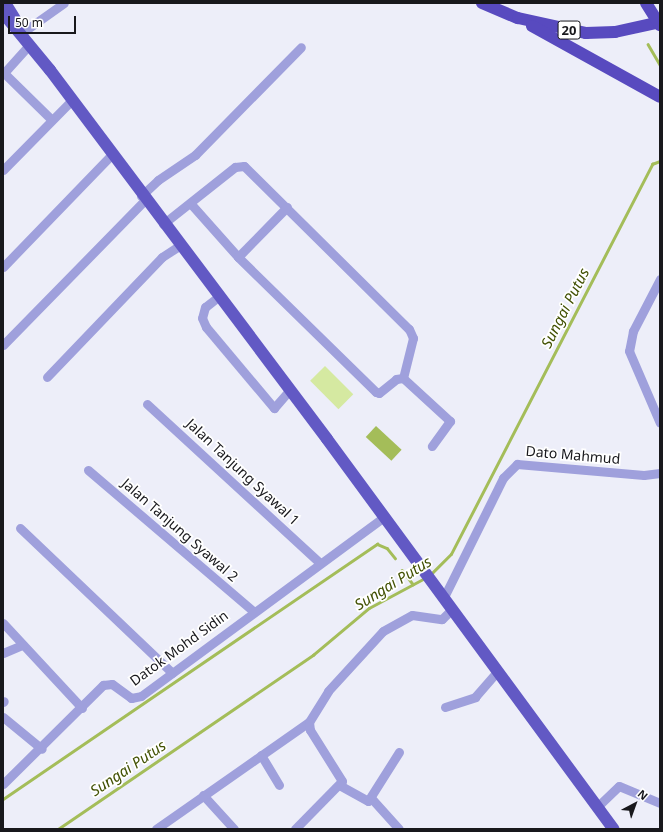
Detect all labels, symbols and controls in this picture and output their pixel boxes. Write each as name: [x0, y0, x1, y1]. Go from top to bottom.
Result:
scale bar: [10, 8, 78, 34]
text: 50 m: [15, 14, 43, 31]
road number: 20: [557, 19, 581, 41]
water label: Sungai Putus: [537, 265, 593, 351]
street label: Jalan Tanjung Syawal 1: [183, 415, 303, 529]
street label: Dato Mahmud: [525, 443, 621, 467]
street label: Jalan Tanjung Syawal 2: [118, 475, 242, 585]
water label: Sungai Putus: [351, 552, 435, 614]
street label: Datok Mohd Sidin: [127, 607, 231, 689]
water label: Sungai Putus: [87, 736, 169, 800]
north arrow: [615, 784, 655, 824]
text: N: [635, 786, 651, 803]

